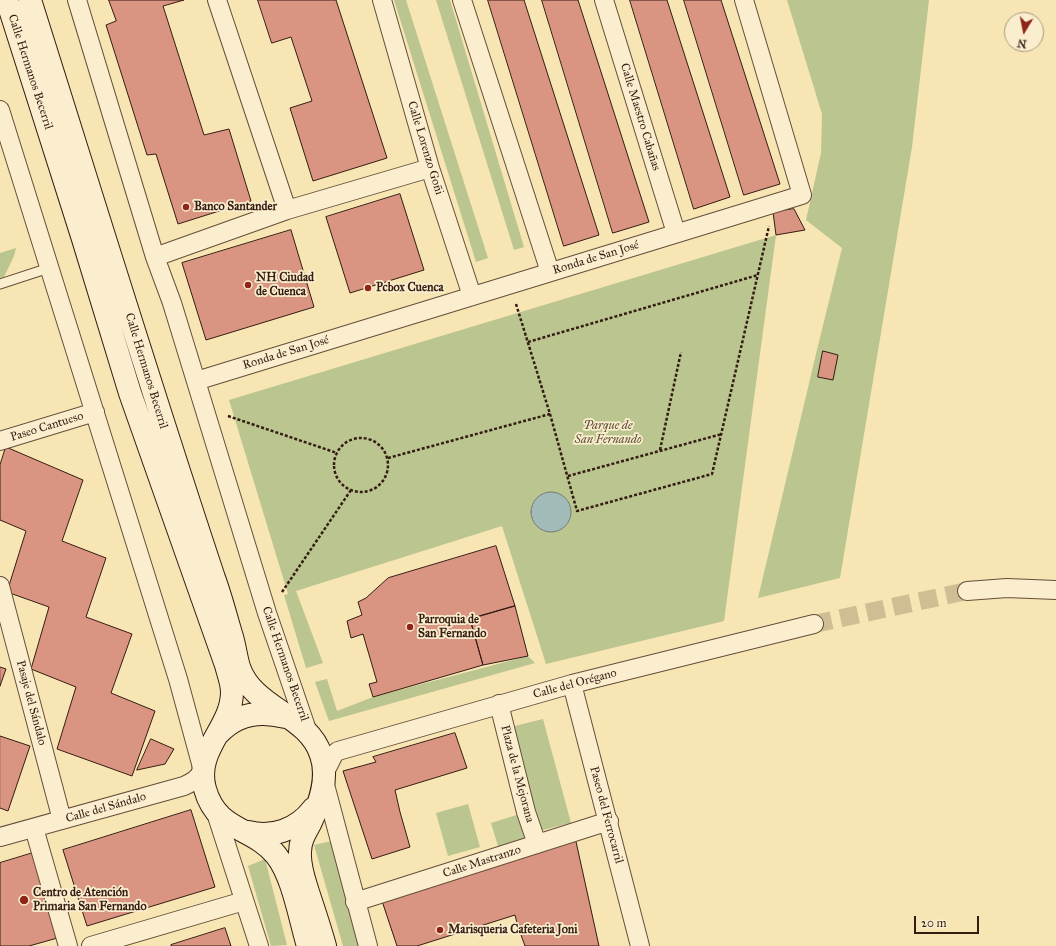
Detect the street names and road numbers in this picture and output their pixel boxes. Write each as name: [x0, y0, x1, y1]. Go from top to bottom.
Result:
street label: Calle Hermanos Becerril: [5, 13, 55, 131]
street label: Calle Maestro Cabañas: [617, 62, 663, 172]
street label: Calle Lorenzo Goñi: [404, 99, 446, 197]
street label: Ronda de San José: [551, 238, 641, 278]
street label: Calle Hermanos Becerril: [122, 311, 170, 431]
street label: Ronda de San José: [241, 333, 331, 373]
street label: Paseo Cantueso: [9, 409, 85, 445]
street label: Calle Hermanos Becerril: [259, 605, 311, 723]
street label: Pasaje del Sándalo: [13, 659, 49, 747]
street label: Calle del Orégano: [532, 666, 618, 702]
street label: Plaza de la Mejorana: [497, 724, 537, 824]
street label: Paseo del Ferrocarril: [586, 765, 626, 865]
street label: Calle del Sándalo: [64, 790, 148, 826]
street label: Calle Mastranzo: [441, 843, 523, 881]

